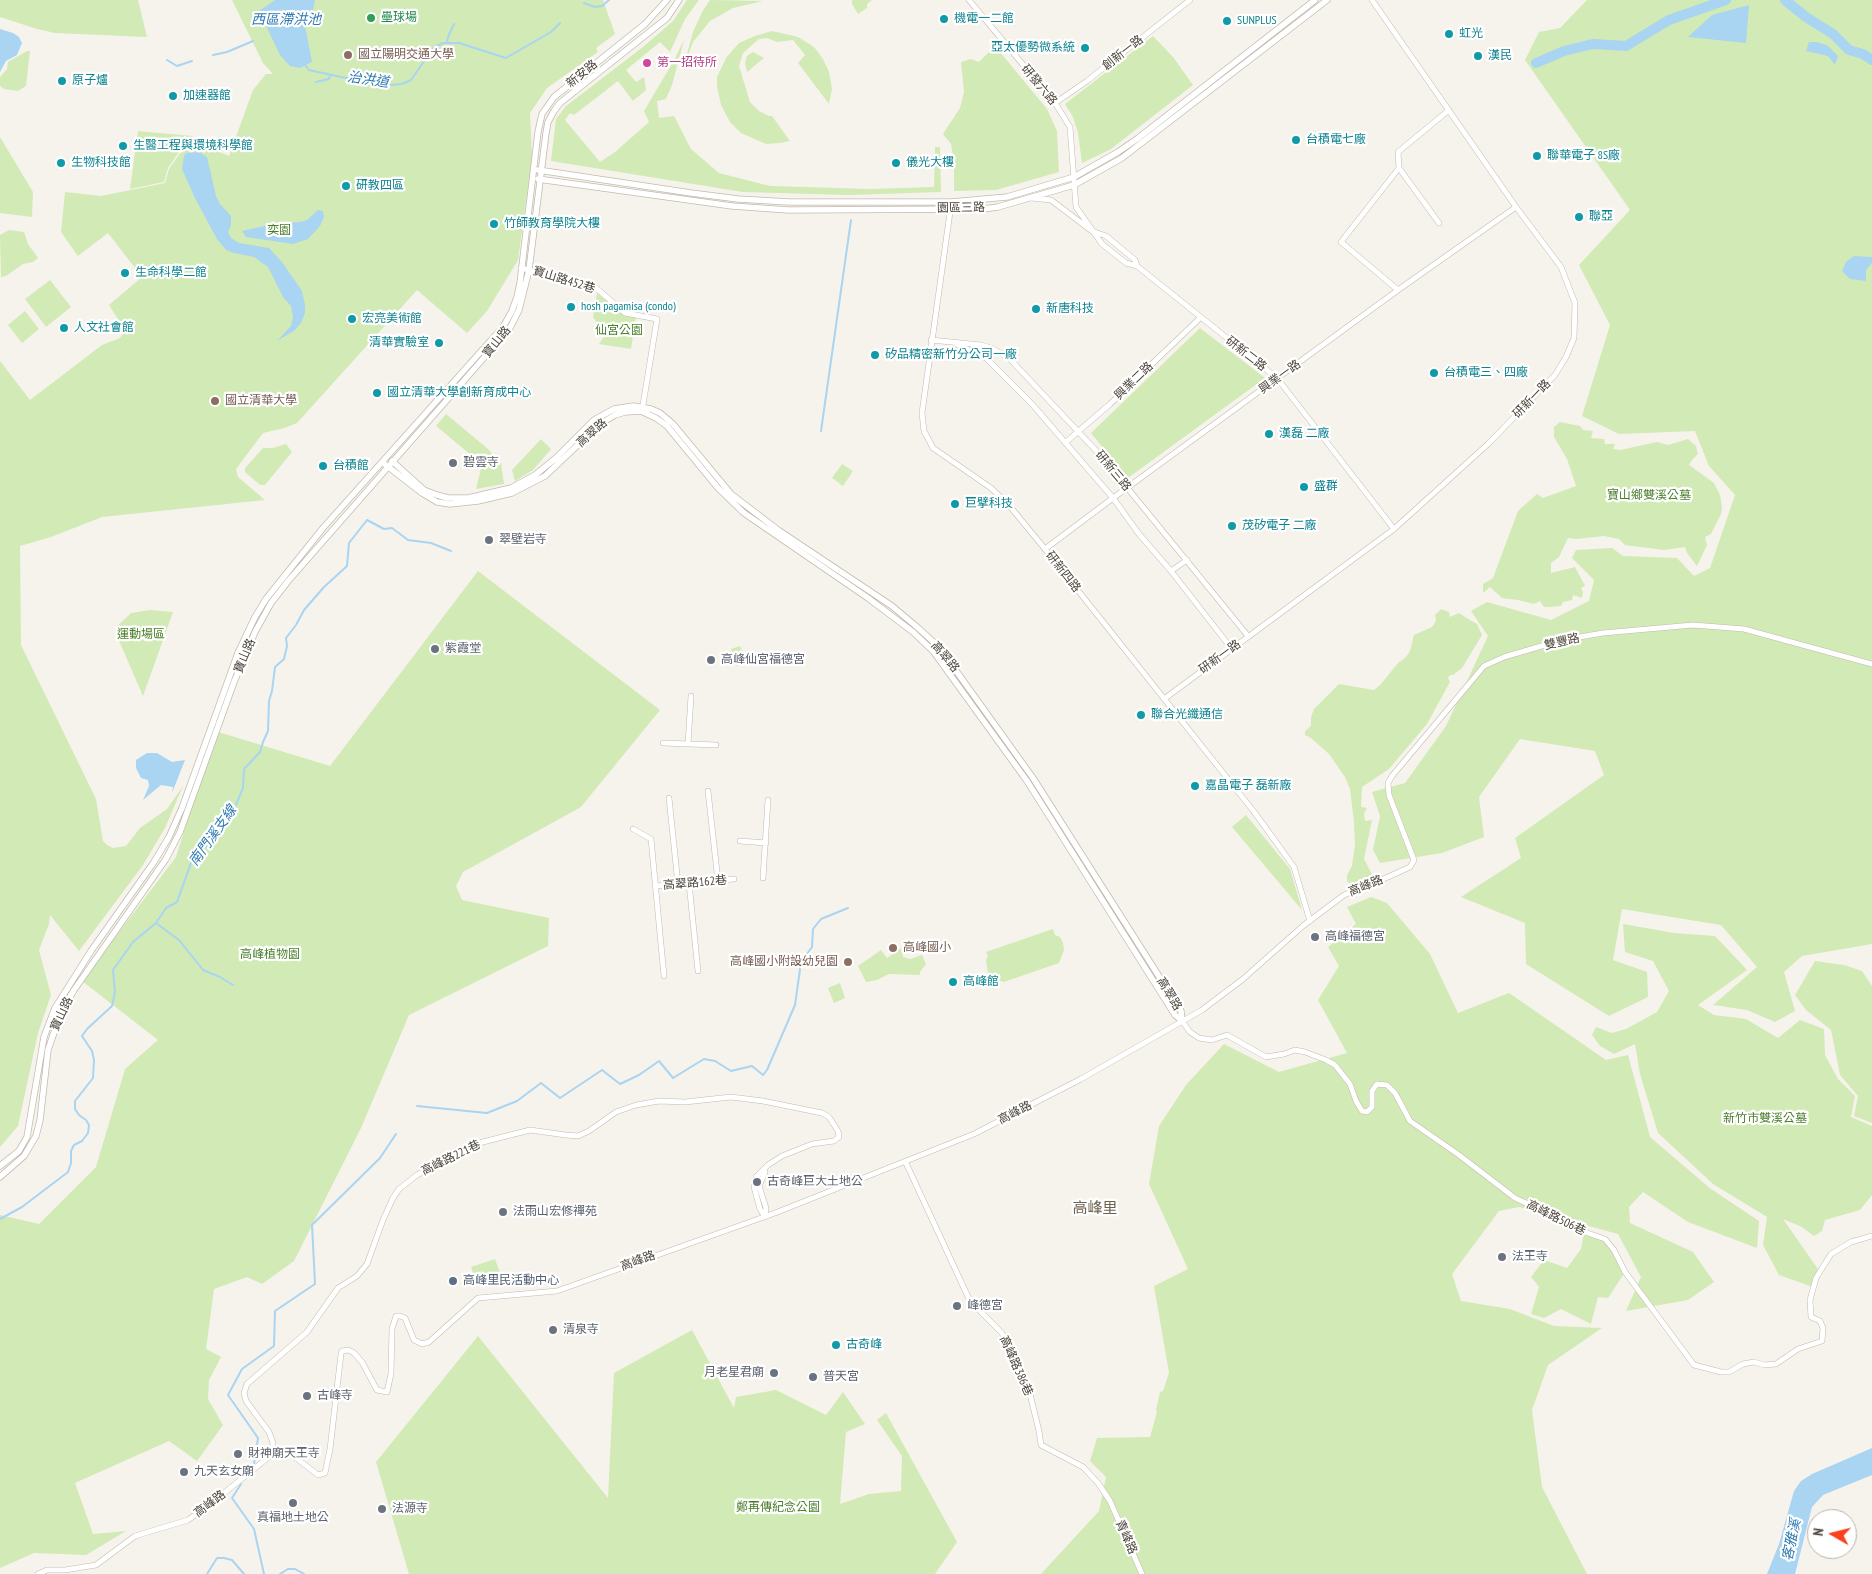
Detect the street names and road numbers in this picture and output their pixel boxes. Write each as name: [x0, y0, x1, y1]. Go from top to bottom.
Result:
street label: 創新一路: [1100, 33, 1146, 73]
street label: 新安路: [563, 57, 601, 91]
street label: 研發六路: [1018, 62, 1060, 108]
street label: 園區三路: [937, 200, 985, 216]
street label: 寶山路452巷: [531, 264, 597, 296]
street label: 寶山路: [480, 323, 514, 361]
street label: 研新二路: [1223, 334, 1269, 374]
street label: 興業一路: [1256, 357, 1304, 397]
street label: 興業二路: [1112, 359, 1156, 403]
street label: 研新一路: [1510, 377, 1554, 421]
street label: 高翠路: [574, 416, 610, 450]
street label: 研新三路: [1092, 448, 1134, 494]
street label: 研新四路: [1043, 549, 1083, 595]
street label: 雙豐路: [1543, 631, 1581, 653]
street label: 寶山路: [231, 637, 259, 675]
street label: 研新一路: [1196, 637, 1244, 677]
street label: 高翠路: [928, 639, 962, 675]
street label: 高翠路162巷: [662, 873, 728, 893]
street label: 高峰路: [1347, 873, 1385, 899]
street label: 高翠路: [1154, 975, 1184, 1013]
street label: 寶山路: [48, 995, 76, 1033]
street label: 高峰路: [996, 1098, 1034, 1128]
street label: 高峰路221巷: [419, 1137, 483, 1179]
street label: 高峰路506巷: [1524, 1197, 1588, 1239]
street label: 高峰路: [619, 1248, 657, 1274]
street label: 高峰路386巷: [996, 1334, 1036, 1398]
street label: 高峰路: [191, 1487, 229, 1521]
street label: 青峰路: [1112, 1518, 1140, 1556]

